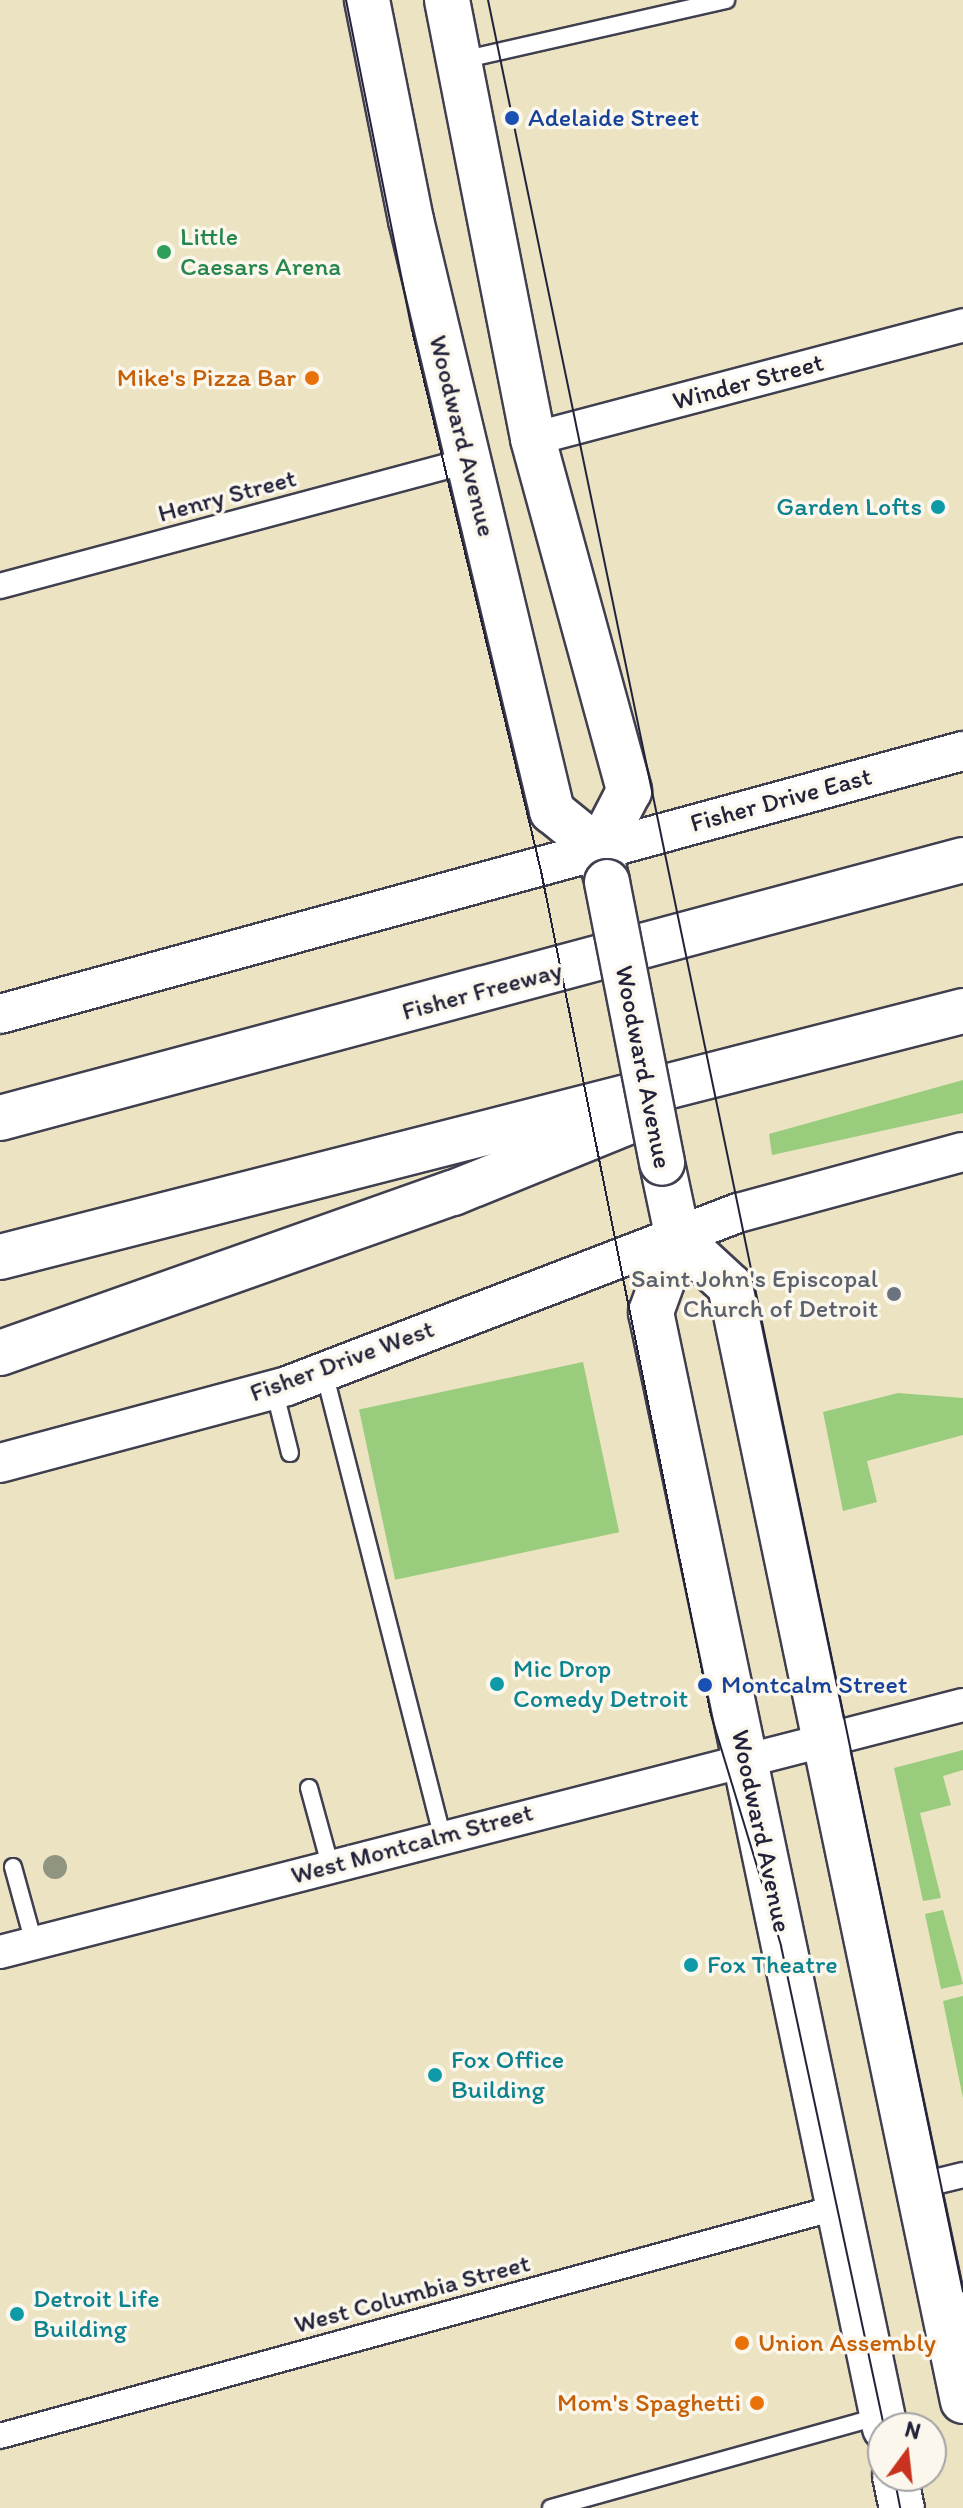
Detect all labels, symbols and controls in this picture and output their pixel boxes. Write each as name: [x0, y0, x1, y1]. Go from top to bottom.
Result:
place label: Adelaide Street: [528, 102, 699, 134]
marker: Adelaide Street: [503, 109, 521, 127]
place label: Little Caesars Arena: [180, 221, 341, 282]
marker: Little Caesars Arena: [155, 243, 173, 261]
street label: Woodward Avenue: [422, 333, 502, 539]
street label: Winder Street: [669, 347, 827, 417]
place label: Mike's Pizza Bar: [116, 362, 296, 394]
marker: Mike's Pizza Bar: [303, 369, 321, 387]
street label: Henry Street: [155, 463, 299, 529]
place label: Garden Lofts: [776, 491, 922, 523]
marker: Garden Lofts: [929, 498, 947, 516]
street label: Fisher Drive East: [687, 761, 875, 839]
street label: Fisher Freeway: [398, 955, 566, 1027]
street label: Woodward Avenue: [608, 963, 678, 1171]
place label: Saint John's Episcopal Church of Detroit: [631, 1263, 878, 1324]
marker: Saint John's Episcopal Church of Detroit: [885, 1285, 903, 1303]
street label: Fisher Drive West: [246, 1313, 438, 1409]
place label: Mic Drop Comedy Detroit: [513, 1653, 688, 1714]
place label: Montcalm Street: [721, 1669, 907, 1701]
marker: Mic Drop Comedy Detroit: [488, 1675, 506, 1693]
marker: Montcalm Street: [696, 1676, 714, 1694]
street label: Woodward Avenue: [724, 1727, 798, 1935]
street label: West Montcalm Street: [289, 1797, 535, 1891]
place label: Fox Theatre: [707, 1949, 838, 1981]
marker: Fox Theatre: [682, 1956, 700, 1974]
place label: Fox Office Building: [451, 2044, 565, 2106]
marker: Fox Office Building: [426, 2066, 444, 2084]
street label: West Columbia Street: [291, 2248, 533, 2340]
place label: Detroit Life Building: [33, 2283, 160, 2344]
marker: Detroit Life Building: [8, 2305, 26, 2323]
place label: Union Assembly: [758, 2327, 937, 2359]
marker: Union Assembly: [733, 2334, 751, 2352]
place label: Mom's Spaghetti: [557, 2387, 741, 2419]
marker: Mom's Spaghetti: [748, 2394, 766, 2412]
north arrow: [867, 2412, 947, 2492]
text: N: [902, 2415, 923, 2445]

